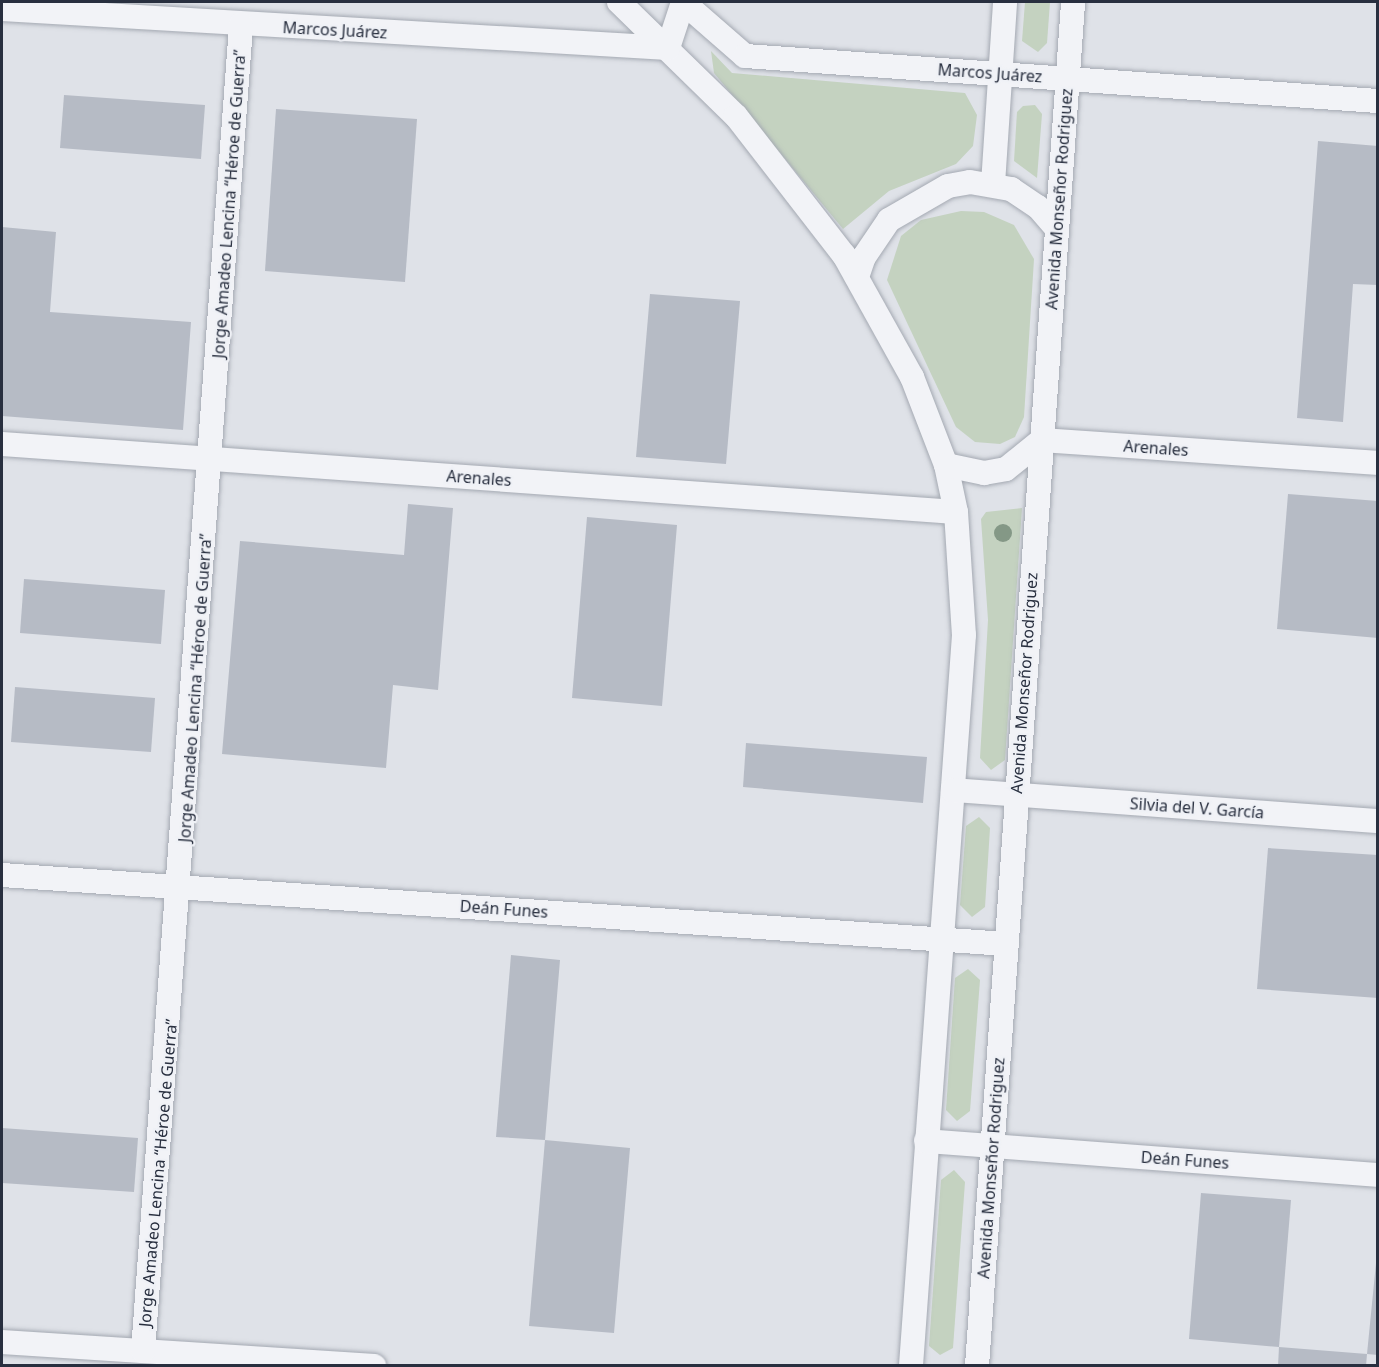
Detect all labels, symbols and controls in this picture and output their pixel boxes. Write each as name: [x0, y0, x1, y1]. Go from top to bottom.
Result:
street label: Marcos Juárez: [282, 18, 388, 42]
street label: Jorge Amadeo Lencina “Héroe de Guerra”: [209, 49, 249, 359]
street label: Marcos Juárez: [937, 60, 1043, 86]
street label: Avenida Monseñor Rodriguez: [1042, 88, 1076, 310]
street label: Arenales: [1123, 436, 1189, 460]
street label: Arenales: [446, 466, 512, 490]
street label: Jorge Amadeo Lencina “Héroe de Guerra”: [175, 533, 215, 843]
street label: Avenida Monseñor Rodriguez: [1007, 572, 1041, 794]
street label: Silvia del V. García: [1129, 794, 1265, 822]
street label: Deán Funes: [459, 896, 549, 922]
street label: Jorge Amadeo Lencina “Héroe de Guerra”: [135, 1018, 181, 1328]
street label: Avenida Monseñor Rodriguez: [974, 1057, 1008, 1279]
street label: Deán Funes: [1140, 1147, 1230, 1173]

